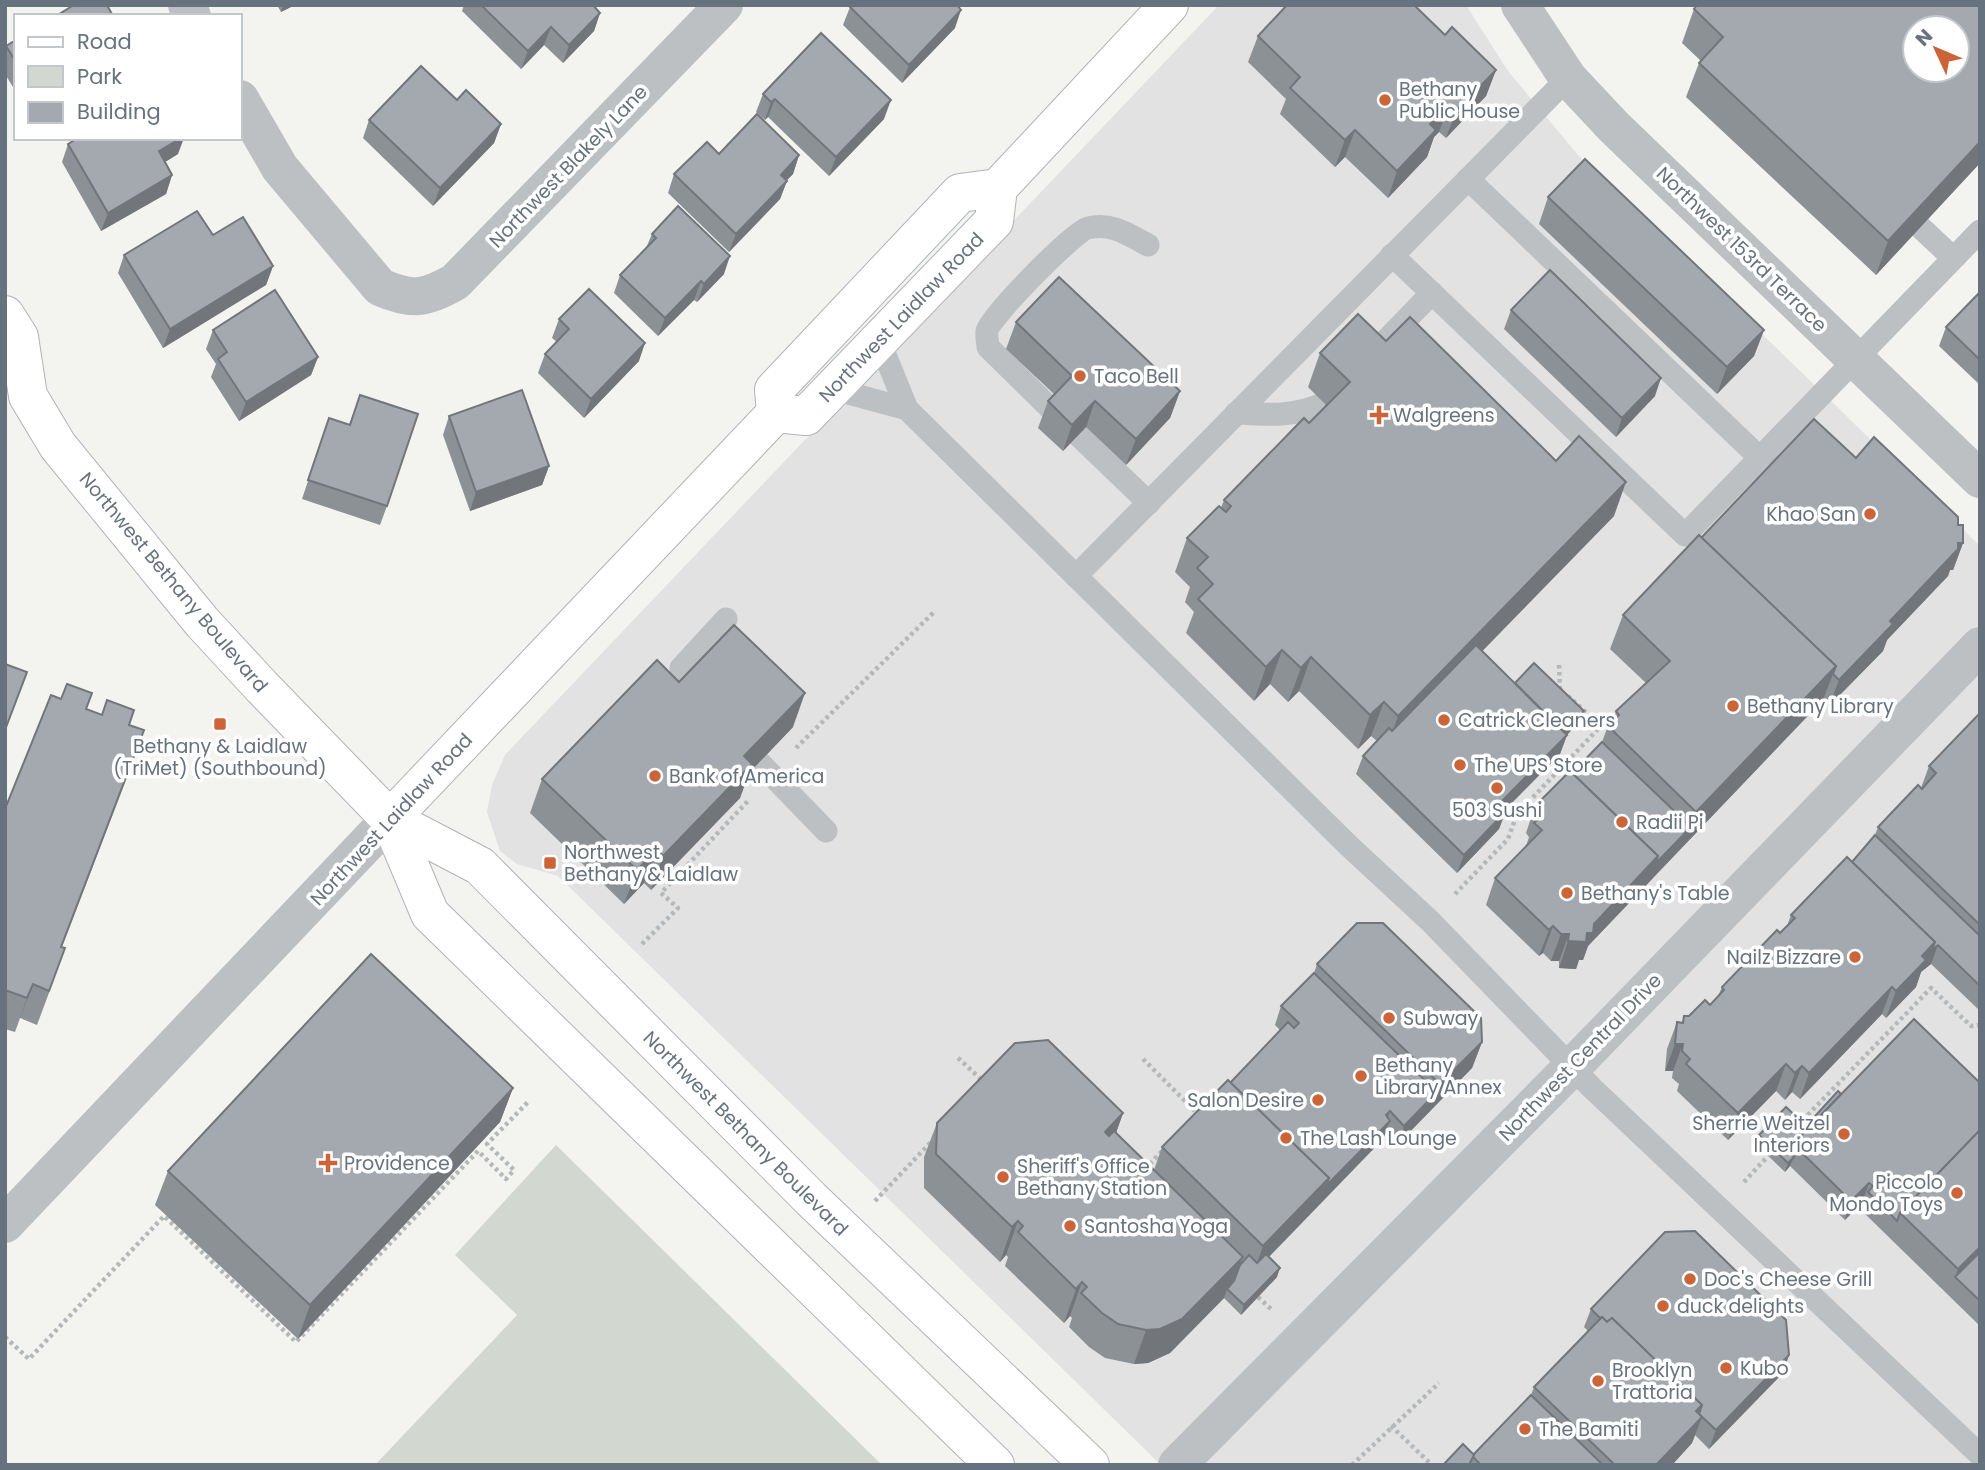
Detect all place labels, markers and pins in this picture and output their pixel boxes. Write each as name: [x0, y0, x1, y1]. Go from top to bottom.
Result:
place label: Bethany Public House: [1399, 76, 1520, 125]
marker: Bethany Public House: [1377, 92, 1393, 108]
place label: Taco Bell: [1094, 363, 1179, 390]
marker: Taco Bell: [1072, 368, 1088, 384]
place label: Walgreens: [1393, 402, 1495, 429]
marker: Walgreens: [1371, 407, 1387, 423]
place label: Khao San: [1766, 501, 1856, 528]
marker: Khao San: [1862, 506, 1878, 522]
place label: Bethany Library: [1747, 693, 1894, 720]
marker: Bethany Library: [1725, 698, 1741, 714]
place label: Catrick Cleaners: [1458, 707, 1616, 734]
marker: Catrick Cleaners: [1436, 712, 1452, 728]
marker: Bethany & Laidlaw (TriMet) (Southbound): [212, 716, 228, 732]
place label: Bethany & Laidlaw (TriMet) (Southbound): [113, 733, 327, 782]
place label: The UPS Store: [1474, 752, 1602, 779]
marker: The UPS Store: [1452, 757, 1468, 773]
place label: Bank of America: [669, 763, 824, 790]
marker: Bank of America: [647, 768, 663, 784]
marker: 503 Sushi: [1489, 780, 1505, 796]
place label: 503 Sushi: [1452, 797, 1542, 824]
place label: Radii Pi: [1636, 809, 1703, 836]
marker: Radii Pi: [1614, 814, 1630, 830]
place label: Northwest Bethany & Laidlaw: [564, 839, 738, 888]
marker: Northwest Bethany & Laidlaw: [542, 855, 558, 871]
place label: Bethany's Table: [1581, 880, 1730, 907]
marker: Bethany's Table: [1559, 885, 1575, 901]
place label: Nailz Bizzare: [1726, 944, 1841, 971]
marker: Nailz Bizzare: [1847, 949, 1863, 965]
place label: Subway: [1403, 1005, 1479, 1032]
marker: Subway: [1381, 1010, 1397, 1026]
place label: Bethany Library Annex: [1375, 1052, 1502, 1101]
marker: Bethany Library Annex: [1353, 1068, 1369, 1084]
place label: Salon Desire: [1187, 1087, 1304, 1114]
marker: Salon Desire: [1310, 1092, 1326, 1108]
place label: Sherrie Weitzel Interiors: [1692, 1110, 1830, 1159]
place label: The Lash Lounge: [1300, 1125, 1457, 1152]
marker: Sherrie Weitzel Interiors: [1836, 1126, 1852, 1142]
marker: The Lash Lounge: [1278, 1130, 1294, 1146]
place label: Providence: [344, 1150, 450, 1177]
marker: Providence: [318, 1153, 338, 1173]
place label: Sheriff's Office Bethany Station: [1017, 1153, 1167, 1202]
marker: Sheriff's Office Bethany Station: [995, 1169, 1011, 1185]
place label: Piccolo Mondo Toys: [1829, 1169, 1943, 1218]
marker: Piccolo Mondo Toys: [1949, 1185, 1965, 1201]
place label: Santosha Yoga: [1084, 1213, 1228, 1240]
marker: Santosha Yoga: [1062, 1218, 1078, 1234]
place label: Doc's Cheese Grill: [1704, 1266, 1872, 1293]
marker: Doc's Cheese Grill: [1682, 1271, 1698, 1287]
place label: duck delights: [1677, 1293, 1804, 1320]
marker: duck delights: [1655, 1298, 1671, 1314]
place label: Kubo: [1740, 1355, 1789, 1382]
place label: Brooklyn Trattoria: [1612, 1357, 1693, 1406]
marker: Kubo: [1718, 1360, 1734, 1376]
marker: Brooklyn Trattoria: [1590, 1373, 1606, 1389]
place label: The Bamiti: [1539, 1416, 1639, 1443]
marker: The Bamiti: [1517, 1421, 1533, 1437]

